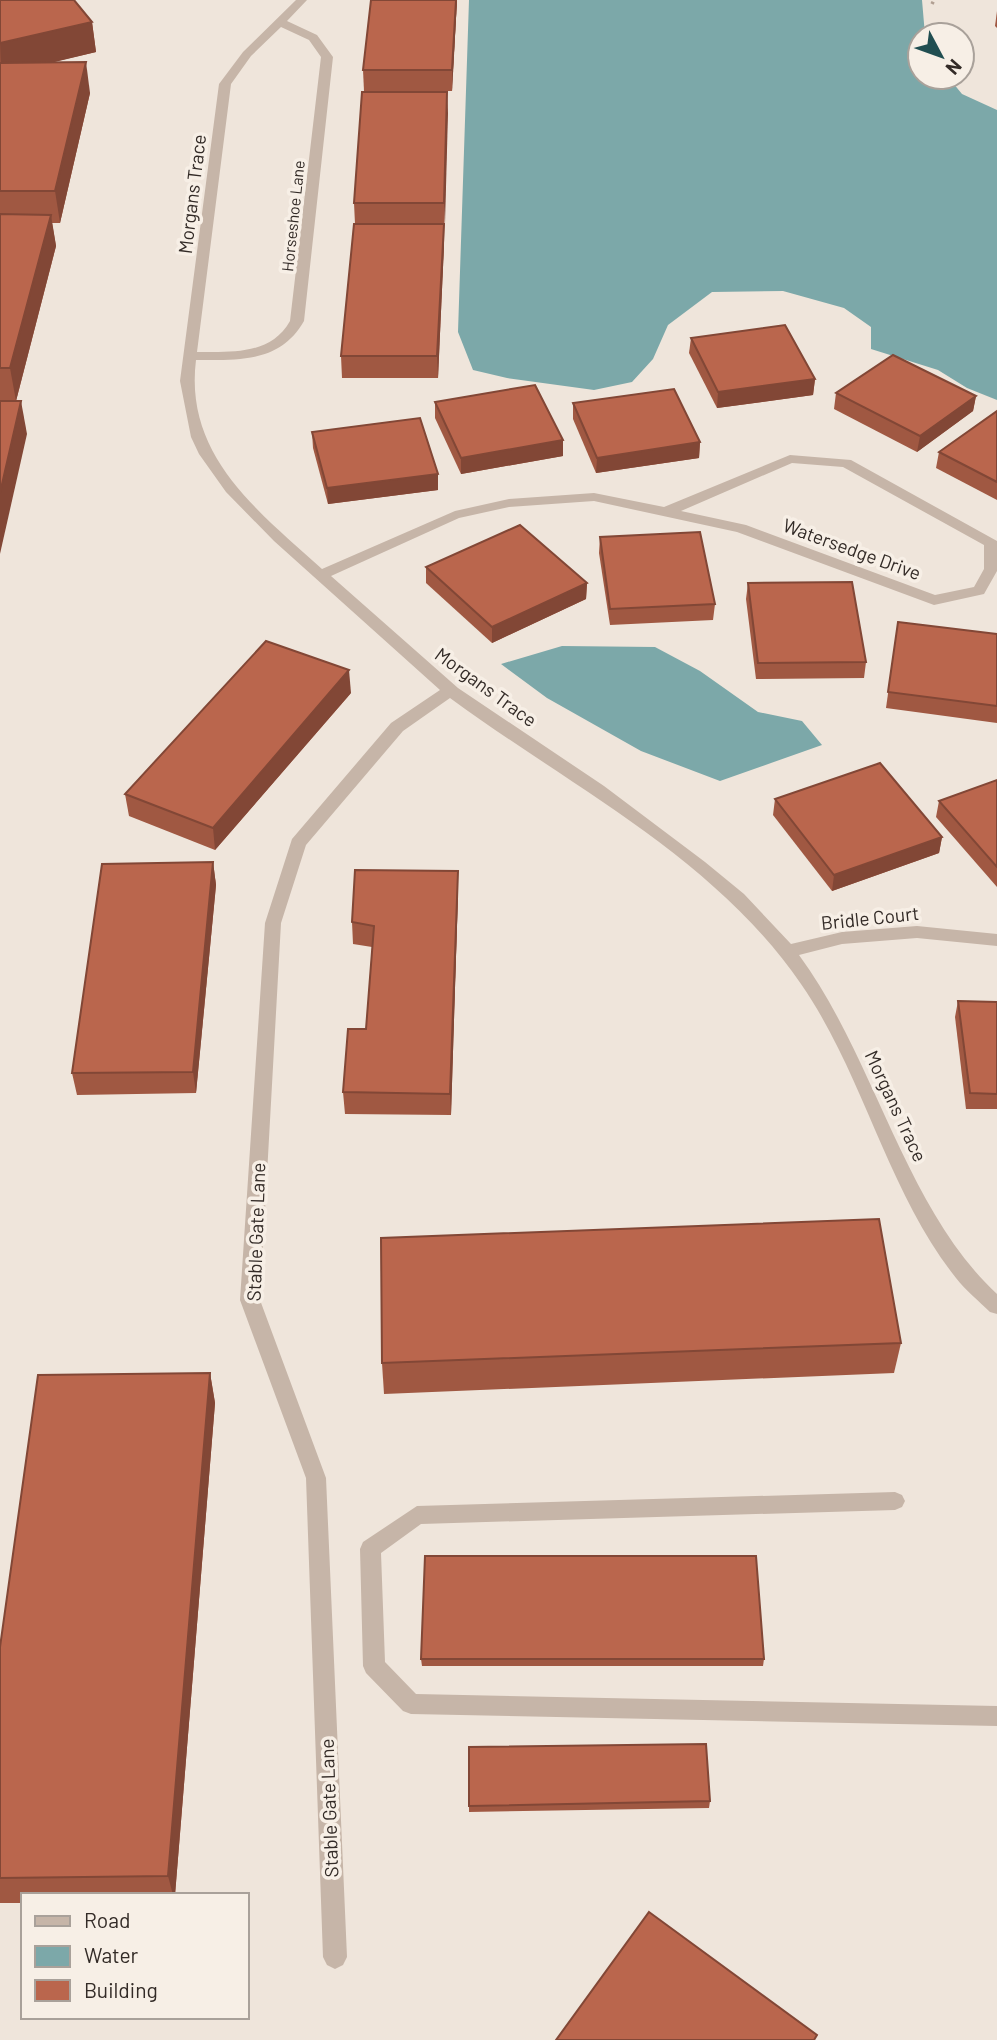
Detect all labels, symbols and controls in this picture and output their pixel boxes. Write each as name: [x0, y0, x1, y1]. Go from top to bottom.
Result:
north arrow: [906, 21, 976, 91]
text: N: [941, 55, 967, 80]
street label: Morgans Trace: [173, 133, 210, 255]
street label: Horseshoe Lane: [277, 159, 308, 273]
street label: Watersedge Drive: [780, 513, 924, 584]
street label: Morgans Trace: [431, 642, 542, 731]
street label: Bridle Court: [820, 901, 920, 934]
street label: Morgans Trace: [861, 1047, 932, 1165]
street label: Stable Gate Lane: [242, 1162, 269, 1302]
street label: Stable Gate Lane: [315, 1738, 342, 1878]
legend: [21, 1893, 248, 2019]
text: Road: [84, 1907, 130, 1932]
text: Water: [84, 1942, 139, 1967]
text: Building: [84, 1977, 158, 2002]

